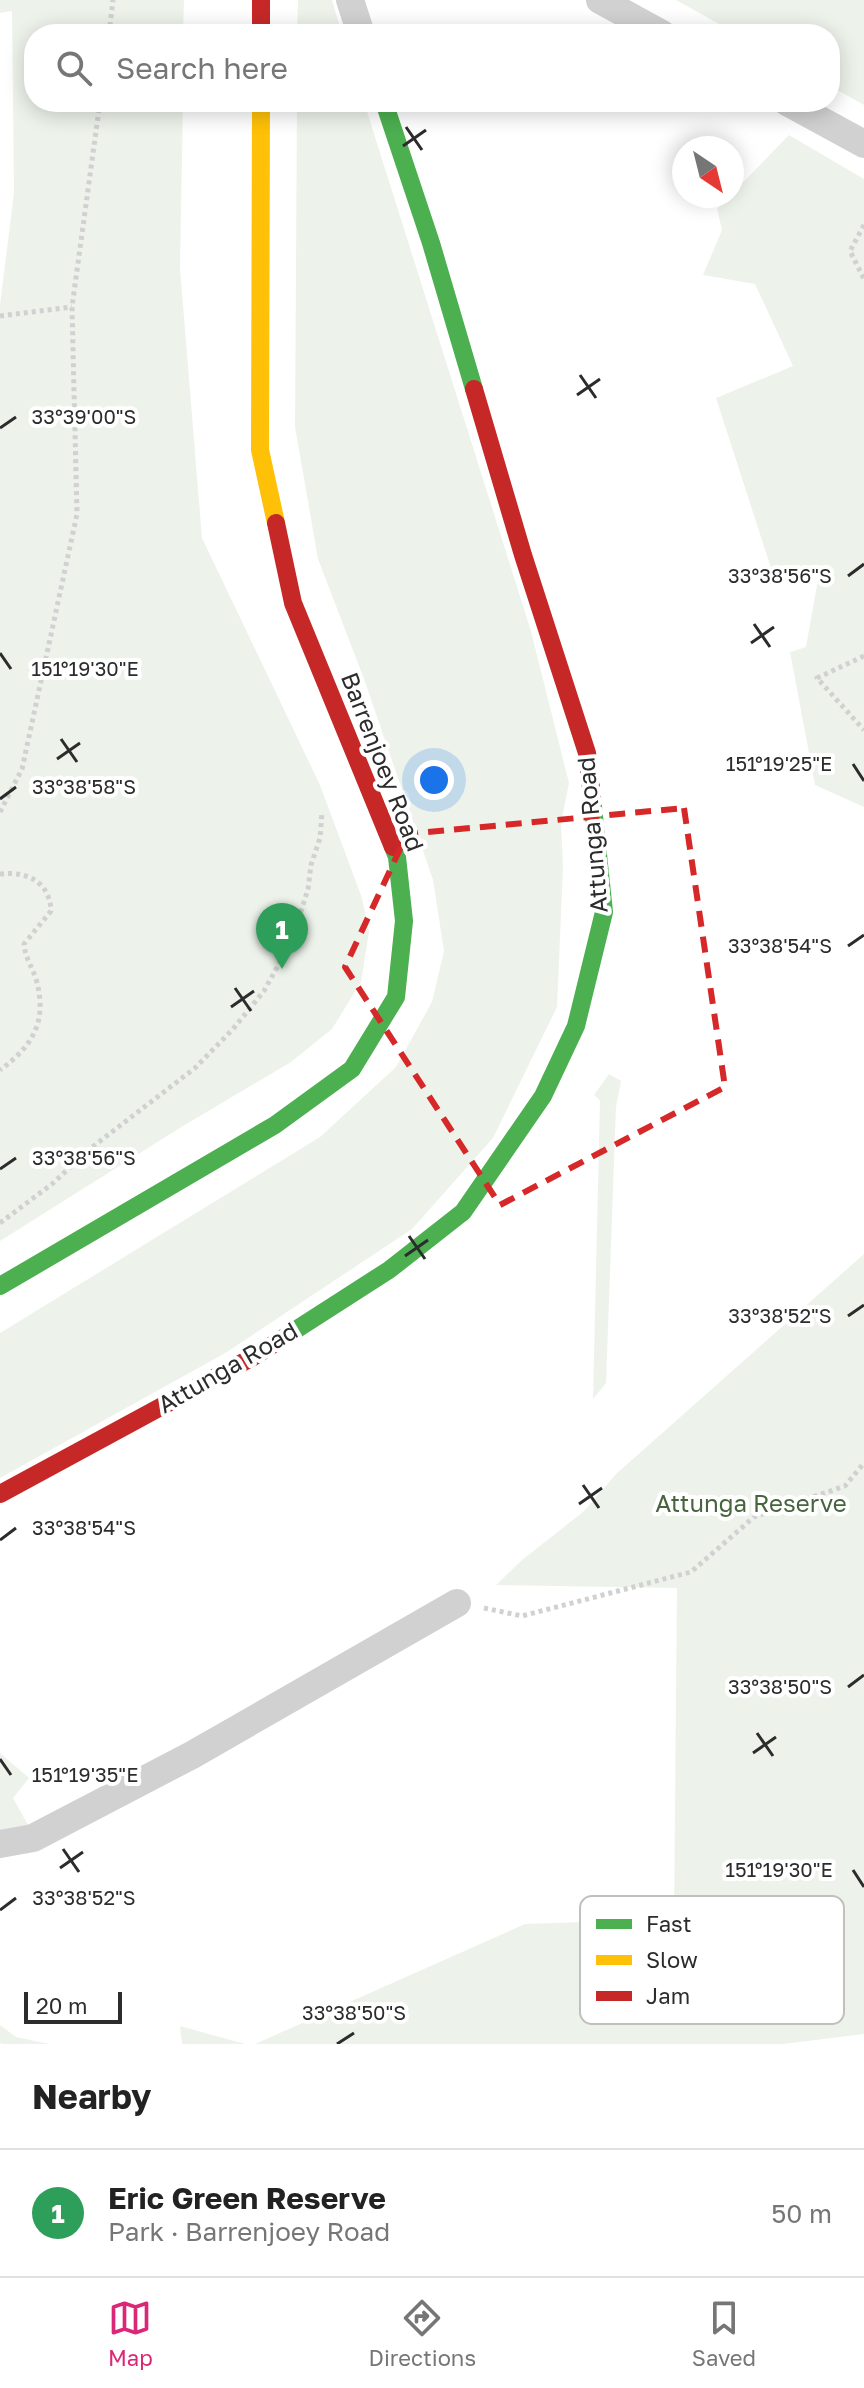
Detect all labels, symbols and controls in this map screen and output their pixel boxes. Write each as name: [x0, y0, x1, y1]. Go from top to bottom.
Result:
search box: [24, 24, 840, 112]
icon: search: [52, 46, 96, 90]
text: Search here: [116, 50, 288, 86]
north arrow: [672, 136, 744, 208]
text: 33°39'00"S: [32, 404, 136, 428]
text: 33°38'56"S: [728, 563, 832, 587]
text: 151°19'30"E: [31, 656, 139, 680]
street label: Barrenjoey Road: [336, 668, 431, 855]
text: 151°19'25"E: [726, 751, 832, 775]
street label: Attunga Road: [570, 756, 613, 914]
your location: [414, 760, 454, 800]
text: 33°38'58"S: [32, 774, 136, 798]
pin: 1: [256, 903, 308, 969]
text: 33°38'54"S: [728, 933, 832, 957]
text: 33°38'56"S: [32, 1145, 136, 1169]
text: 33°38'52"S: [728, 1303, 832, 1327]
street label: Attunga Road: [152, 1315, 302, 1418]
park label: Attunga Reserve: [655, 1488, 847, 1517]
text: 33°38'54"S: [32, 1515, 136, 1539]
text: 33°38'50"S: [728, 1674, 832, 1698]
text: 151°19'35"E: [32, 1762, 138, 1786]
text: 151°19'30"E: [725, 1857, 833, 1881]
text: 33°38'52"S: [32, 1885, 136, 1909]
legend: [580, 1896, 844, 2024]
text: Fast: [646, 1910, 692, 1937]
text: Slow: [646, 1946, 698, 1973]
text: Jam: [646, 1982, 690, 2009]
scale bar: [24, 1988, 122, 2024]
text: 20 m: [36, 1992, 87, 2019]
text: 33°38'50"S: [302, 2000, 406, 2024]
text: Nearby: [32, 2076, 152, 2116]
text: Eric Green Reserve: [108, 2180, 386, 2216]
text: 1: [51, 2198, 65, 2229]
text: 50 m: [771, 2198, 832, 2229]
text: Park · Barrenjoey Road: [108, 2216, 390, 2247]
tab: Map: [108, 2296, 153, 2371]
tab: Directions: [369, 2296, 476, 2371]
tab: Saved: [692, 2296, 756, 2371]

